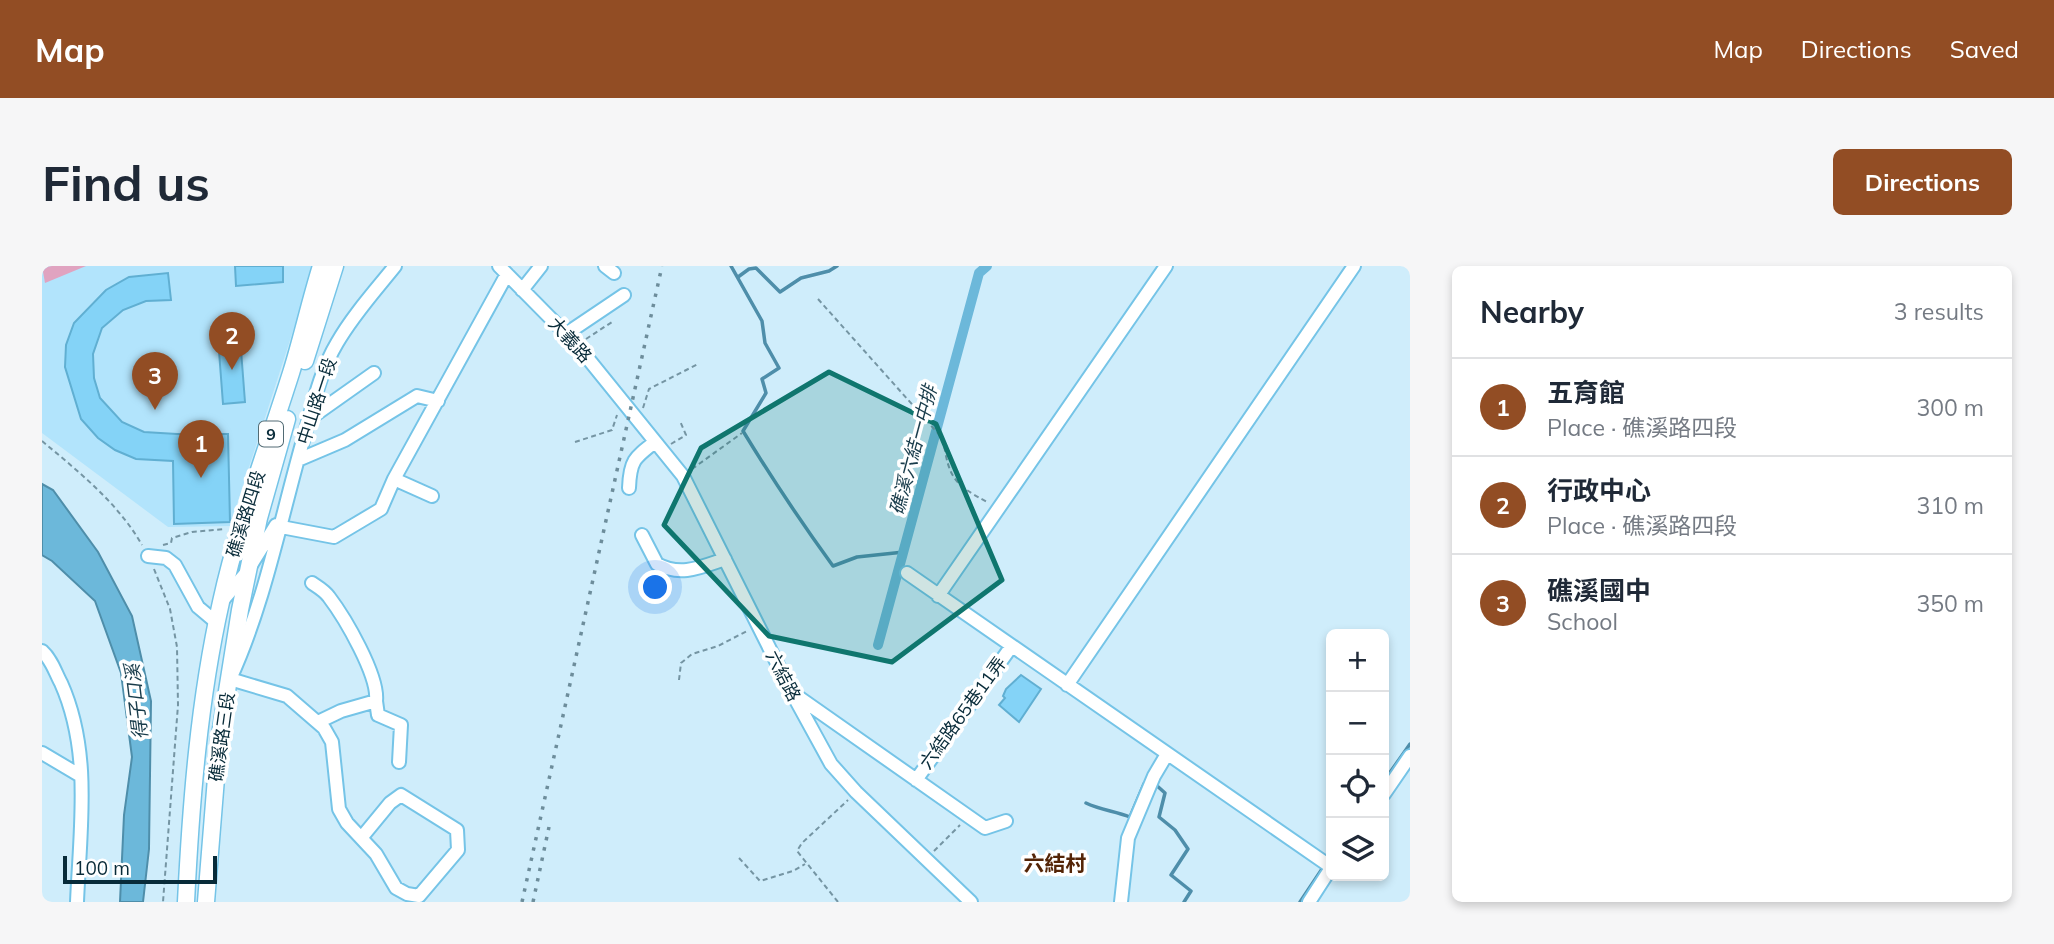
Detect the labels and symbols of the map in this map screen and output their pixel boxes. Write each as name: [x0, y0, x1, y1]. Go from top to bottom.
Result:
pin: 2: [209, 312, 255, 370]
street label: 大義路: [544, 312, 597, 367]
pin: 3: [132, 352, 178, 410]
street label: 中山路一段: [292, 354, 341, 447]
water label: 礁溪六結一中排: [884, 380, 943, 517]
pin: 1: [178, 420, 224, 478]
road number: 9: [259, 422, 283, 446]
street label: 礁溪路四段: [221, 467, 270, 560]
your location: [638, 570, 672, 604]
street label: 六結路: [761, 646, 806, 705]
street label: 六結路65巷11弄: [914, 652, 1011, 773]
water label: 得子口溪: [119, 660, 153, 741]
street label: 礁溪路三段: [204, 691, 239, 783]
district label: 六結村: [1024, 850, 1087, 876]
scale bar: [63, 853, 217, 885]

